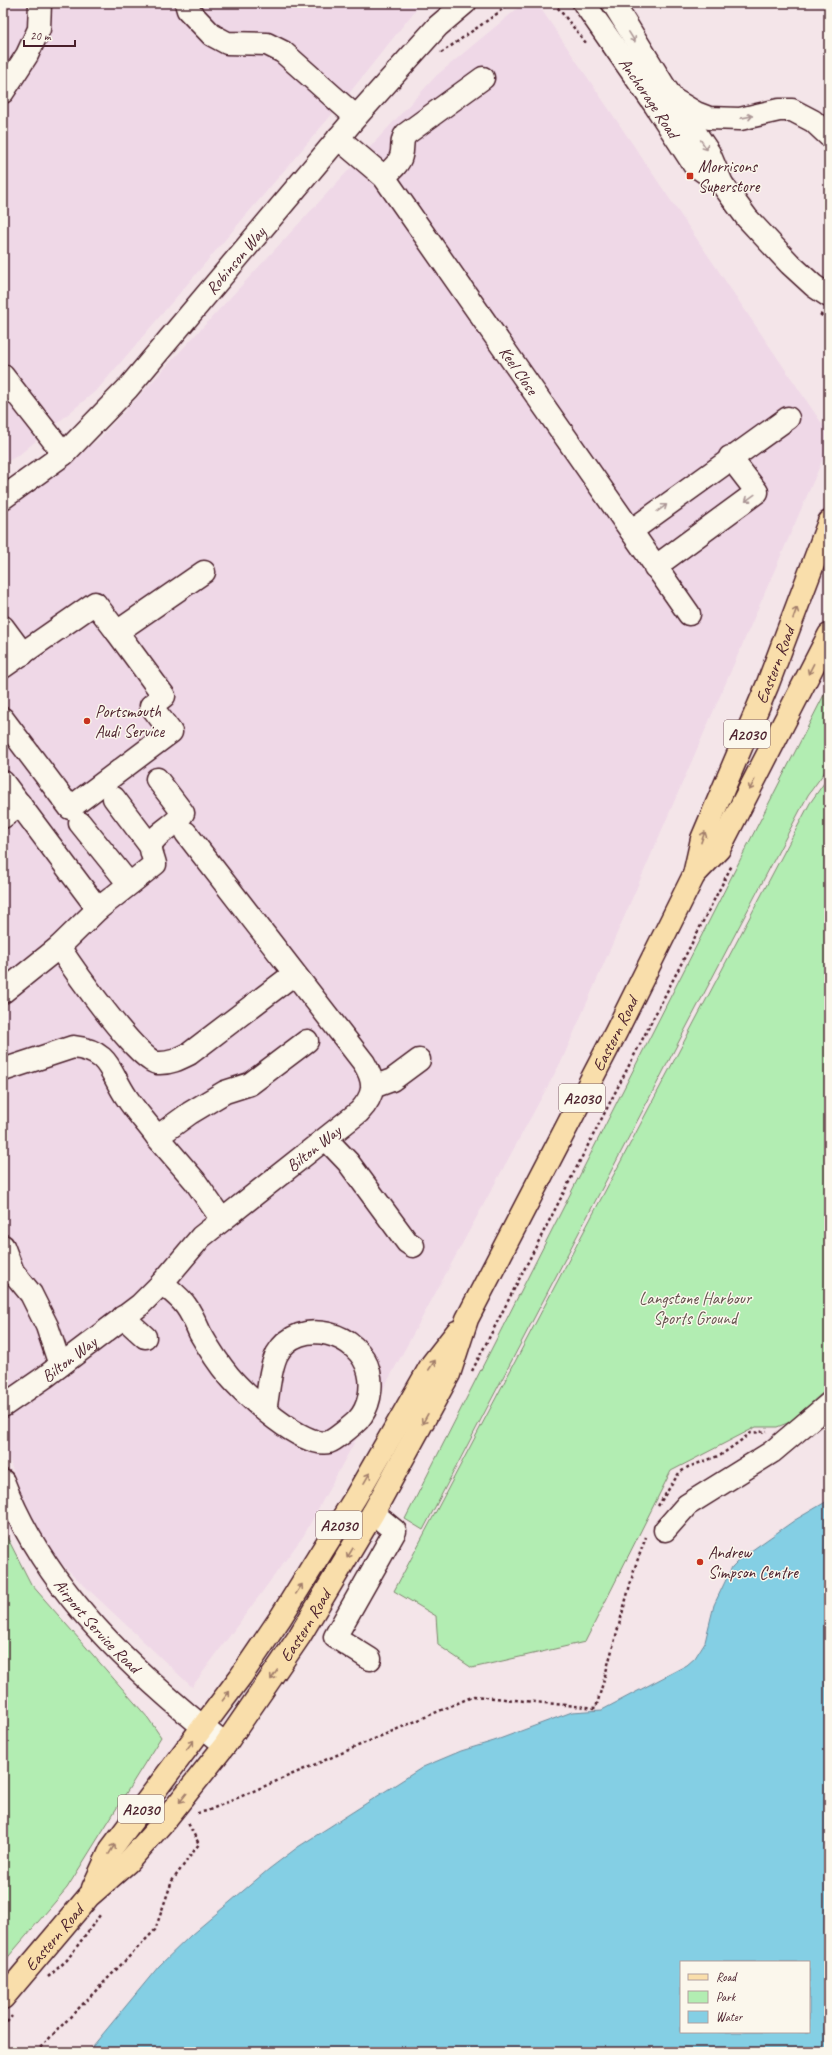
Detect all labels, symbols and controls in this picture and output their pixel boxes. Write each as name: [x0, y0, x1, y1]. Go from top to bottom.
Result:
scale bar: [24, 22, 75, 48]
text: 20 m: [30, 28, 52, 44]
one-way arrow: [629, 31, 637, 43]
street label: Anchorage Road: [614, 54, 685, 144]
one-way arrow: [740, 113, 753, 121]
one-way arrow: [700, 139, 708, 150]
place label: Morrisons Superstore: [698, 156, 761, 197]
marker: Morrisons Superstore: [685, 171, 695, 181]
street label: Robinson Way: [201, 221, 271, 299]
street label: Keel Close: [494, 342, 543, 400]
one-way arrow: [745, 493, 756, 502]
one-way arrow: [656, 504, 667, 512]
one-way arrow: [791, 608, 799, 620]
street label: Eastern Road: [751, 621, 801, 707]
one-way arrow: [807, 663, 815, 675]
place label: Portsmouth Audi Service: [95, 701, 165, 742]
marker: Portsmouth Audi Service: [82, 716, 92, 726]
road number: A2030: [724, 720, 770, 748]
one-way arrow: [748, 779, 755, 791]
one-way arrow: [700, 831, 707, 844]
street label: Eastern Road: [588, 991, 644, 1075]
road number: A2030: [559, 1084, 605, 1112]
street label: Bilton Way: [282, 1120, 346, 1176]
park label: Langstone Harbour Sports Ground: [639, 1288, 753, 1329]
street label: Bilton Way: [38, 1331, 102, 1387]
one-way arrow: [428, 1360, 436, 1371]
one-way arrow: [420, 1412, 428, 1424]
one-way arrow: [363, 1472, 371, 1484]
road number: A2030: [316, 1511, 362, 1539]
place label: Andrew Simpson Centre: [708, 1542, 799, 1583]
one-way arrow: [345, 1547, 353, 1559]
marker: Andrew Simpson Centre: [695, 1557, 705, 1567]
street label: Airport Service Road: [49, 1575, 147, 1680]
street label: Eastern Road: [275, 1583, 337, 1666]
one-way arrow: [295, 1584, 303, 1595]
one-way arrow: [270, 1669, 278, 1680]
one-way arrow: [222, 1691, 230, 1702]
one-way arrow: [185, 1739, 194, 1750]
one-way arrow: [179, 1792, 188, 1803]
road number: A2030: [118, 1795, 164, 1823]
one-way arrow: [108, 1843, 116, 1855]
street label: Eastern Road: [20, 1898, 90, 1975]
legend: [680, 1961, 810, 2033]
text: Road: [716, 1969, 738, 1985]
text: Park: [716, 1989, 737, 2005]
text: Water: [716, 2009, 744, 2025]

